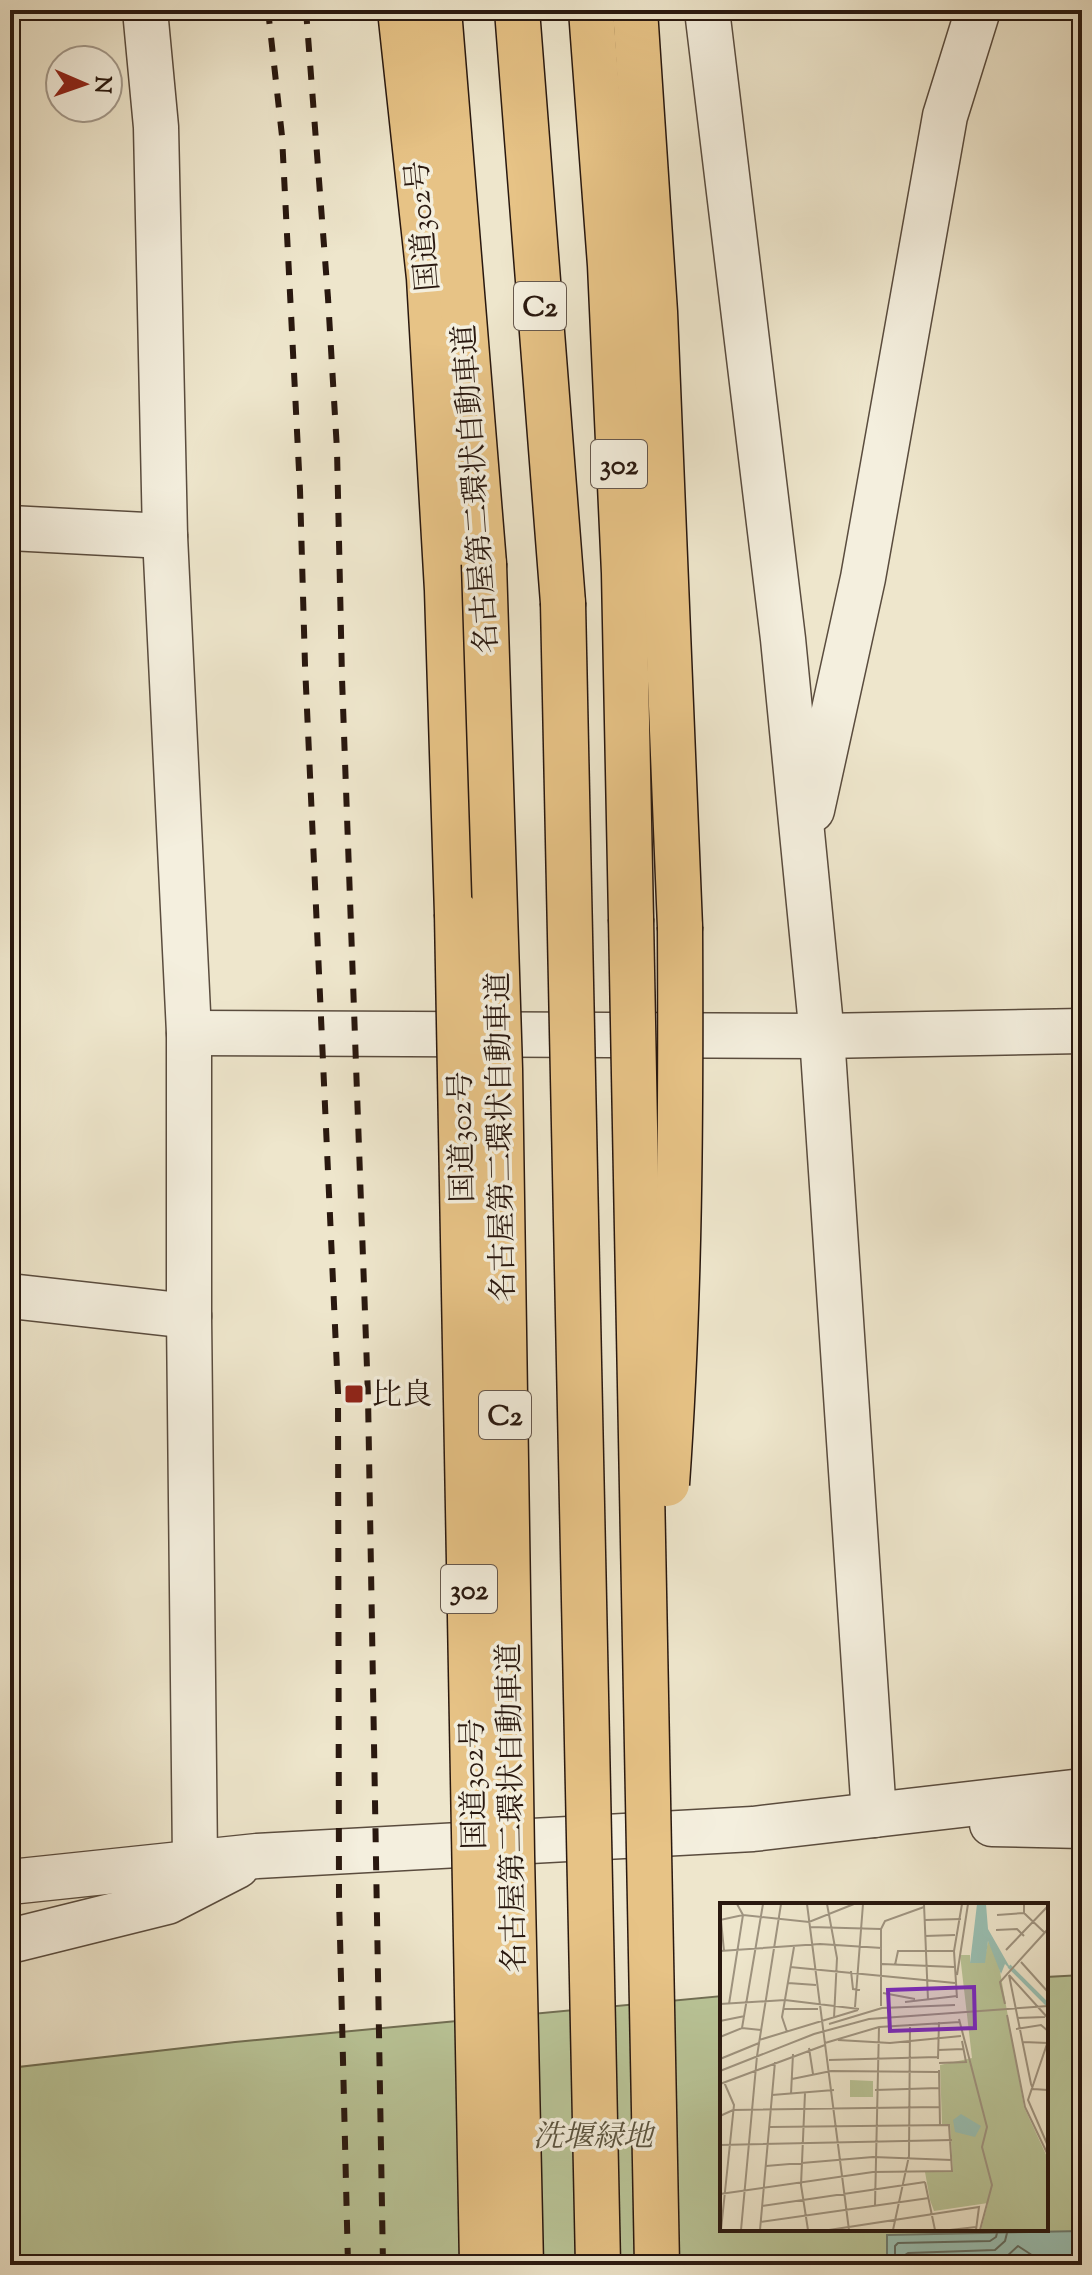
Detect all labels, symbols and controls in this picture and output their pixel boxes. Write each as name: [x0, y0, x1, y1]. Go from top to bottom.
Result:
north arrow: [44, 44, 124, 124]
text: N: [85, 75, 117, 94]
street label: 国道302号: [397, 158, 452, 293]
road number: C2: [514, 282, 566, 330]
street label: 名古屋第二環状自動車道: [445, 323, 510, 655]
road number: 302: [591, 440, 647, 488]
street label: 名古屋第二環状自動車道: [478, 972, 527, 1302]
street label: 国道302号: [441, 1071, 486, 1203]
place label: 比良: [372, 1375, 432, 1418]
marker: 比良: [343, 1383, 365, 1405]
road number: C2: [479, 1391, 531, 1439]
road number: 302: [441, 1565, 497, 1613]
street label: 名古屋第二環状自動車道: [489, 1643, 538, 1973]
street label: 国道302号: [453, 1718, 498, 1850]
inset map: [720, 1903, 1048, 2231]
park label: 洗堰緑地: [533, 2117, 656, 2160]

